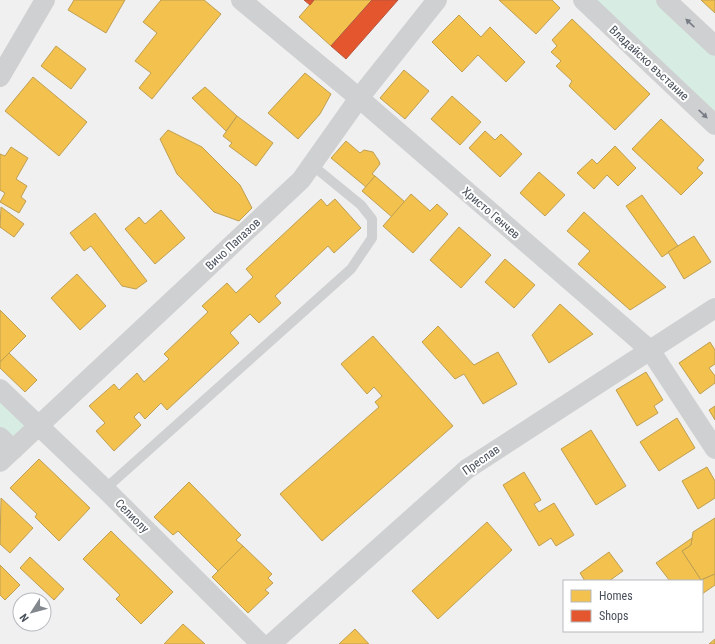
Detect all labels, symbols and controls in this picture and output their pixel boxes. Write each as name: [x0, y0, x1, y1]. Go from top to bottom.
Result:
one-way arrow: [686, 19, 695, 28]
street label: Владайско въстание: [606, 23, 692, 104]
one-way arrow: [698, 109, 708, 118]
street label: Христо Генчев: [459, 184, 523, 242]
street label: Вичо Папазов: [203, 215, 263, 273]
street label: Преслав: [460, 442, 502, 478]
street label: Селиолу: [112, 496, 152, 536]
legend: [563, 580, 703, 632]
text: Homes: [599, 589, 633, 603]
north arrow: [12, 592, 52, 632]
text: Shops: [599, 609, 628, 623]
text: N: [17, 611, 32, 624]

